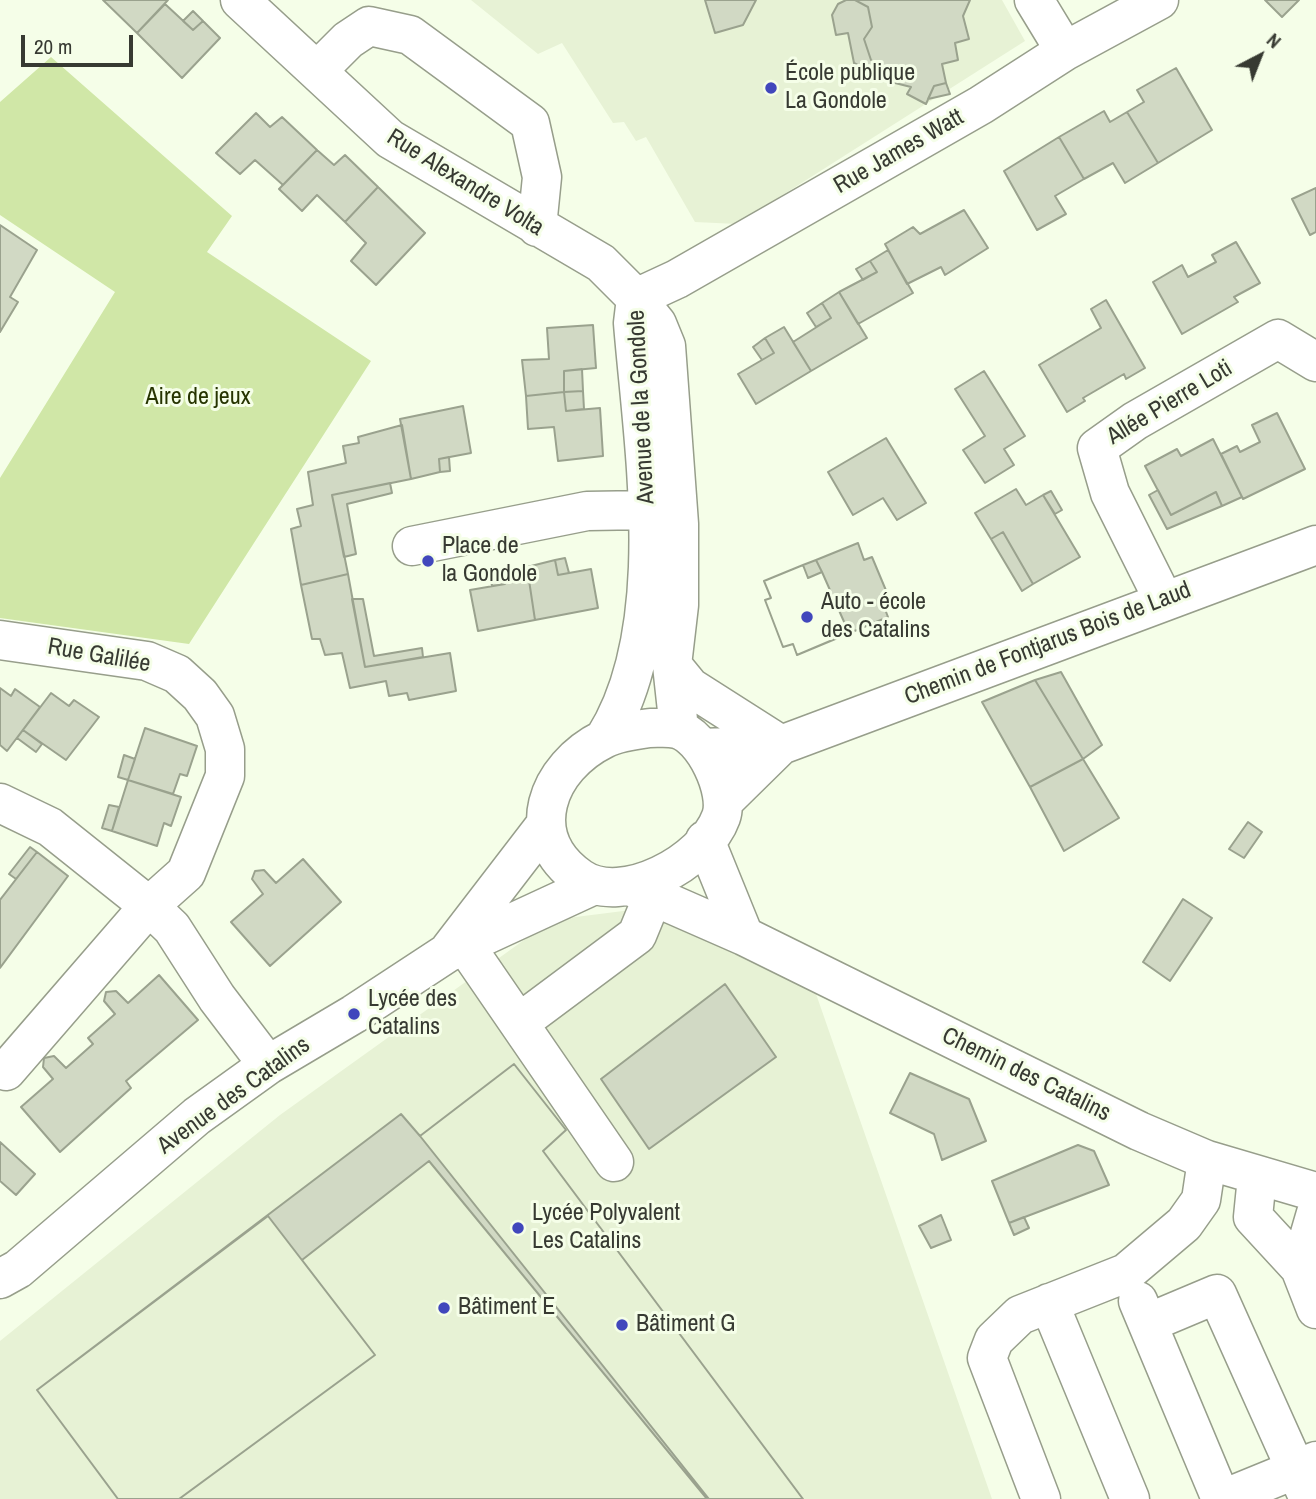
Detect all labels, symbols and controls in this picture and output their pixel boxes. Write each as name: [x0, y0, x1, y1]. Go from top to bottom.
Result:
scale bar: [24, 21, 136, 65]
north arrow: [1225, 21, 1295, 91]
text: N: [1261, 27, 1287, 54]
text: 20 m: [34, 32, 72, 61]
place label: École publique La Gondole: [785, 60, 915, 116]
marker: École publique La Gondole: [763, 80, 779, 96]
street label: Rue James Watt: [829, 103, 969, 201]
street label: Rue Alexandre Volta: [381, 123, 549, 243]
street label: Avenue de la Gondole: [623, 309, 661, 505]
street label: Allée Pierre Loti: [1102, 354, 1238, 452]
park label: Aire de jeux: [145, 384, 251, 412]
place label: Place de la Gondole: [442, 533, 537, 589]
marker: Place de la Gondole: [420, 553, 436, 569]
street label: Chemin de Fontjarus Bois de Laud: [901, 576, 1195, 712]
place label: Auto - école des Catalins: [821, 589, 930, 645]
marker: Auto - école des Catalins: [799, 609, 815, 625]
street label: Rue Galilée: [45, 633, 153, 679]
place label: Lycée des Catalins: [368, 986, 457, 1042]
marker: Lycée des Catalins: [346, 1006, 362, 1022]
street label: Chemin des Catalins: [937, 1022, 1115, 1128]
street label: Avenue des Catalins: [152, 1031, 316, 1161]
place label: Lycée Polyvalent Les Catalins: [532, 1200, 680, 1256]
marker: Lycée Polyvalent Les Catalins: [510, 1220, 526, 1236]
place label: Bâtiment E: [458, 1294, 555, 1322]
marker: Bâtiment E: [436, 1300, 452, 1316]
place label: Bâtiment G: [636, 1311, 736, 1339]
marker: Bâtiment G: [614, 1317, 630, 1333]

